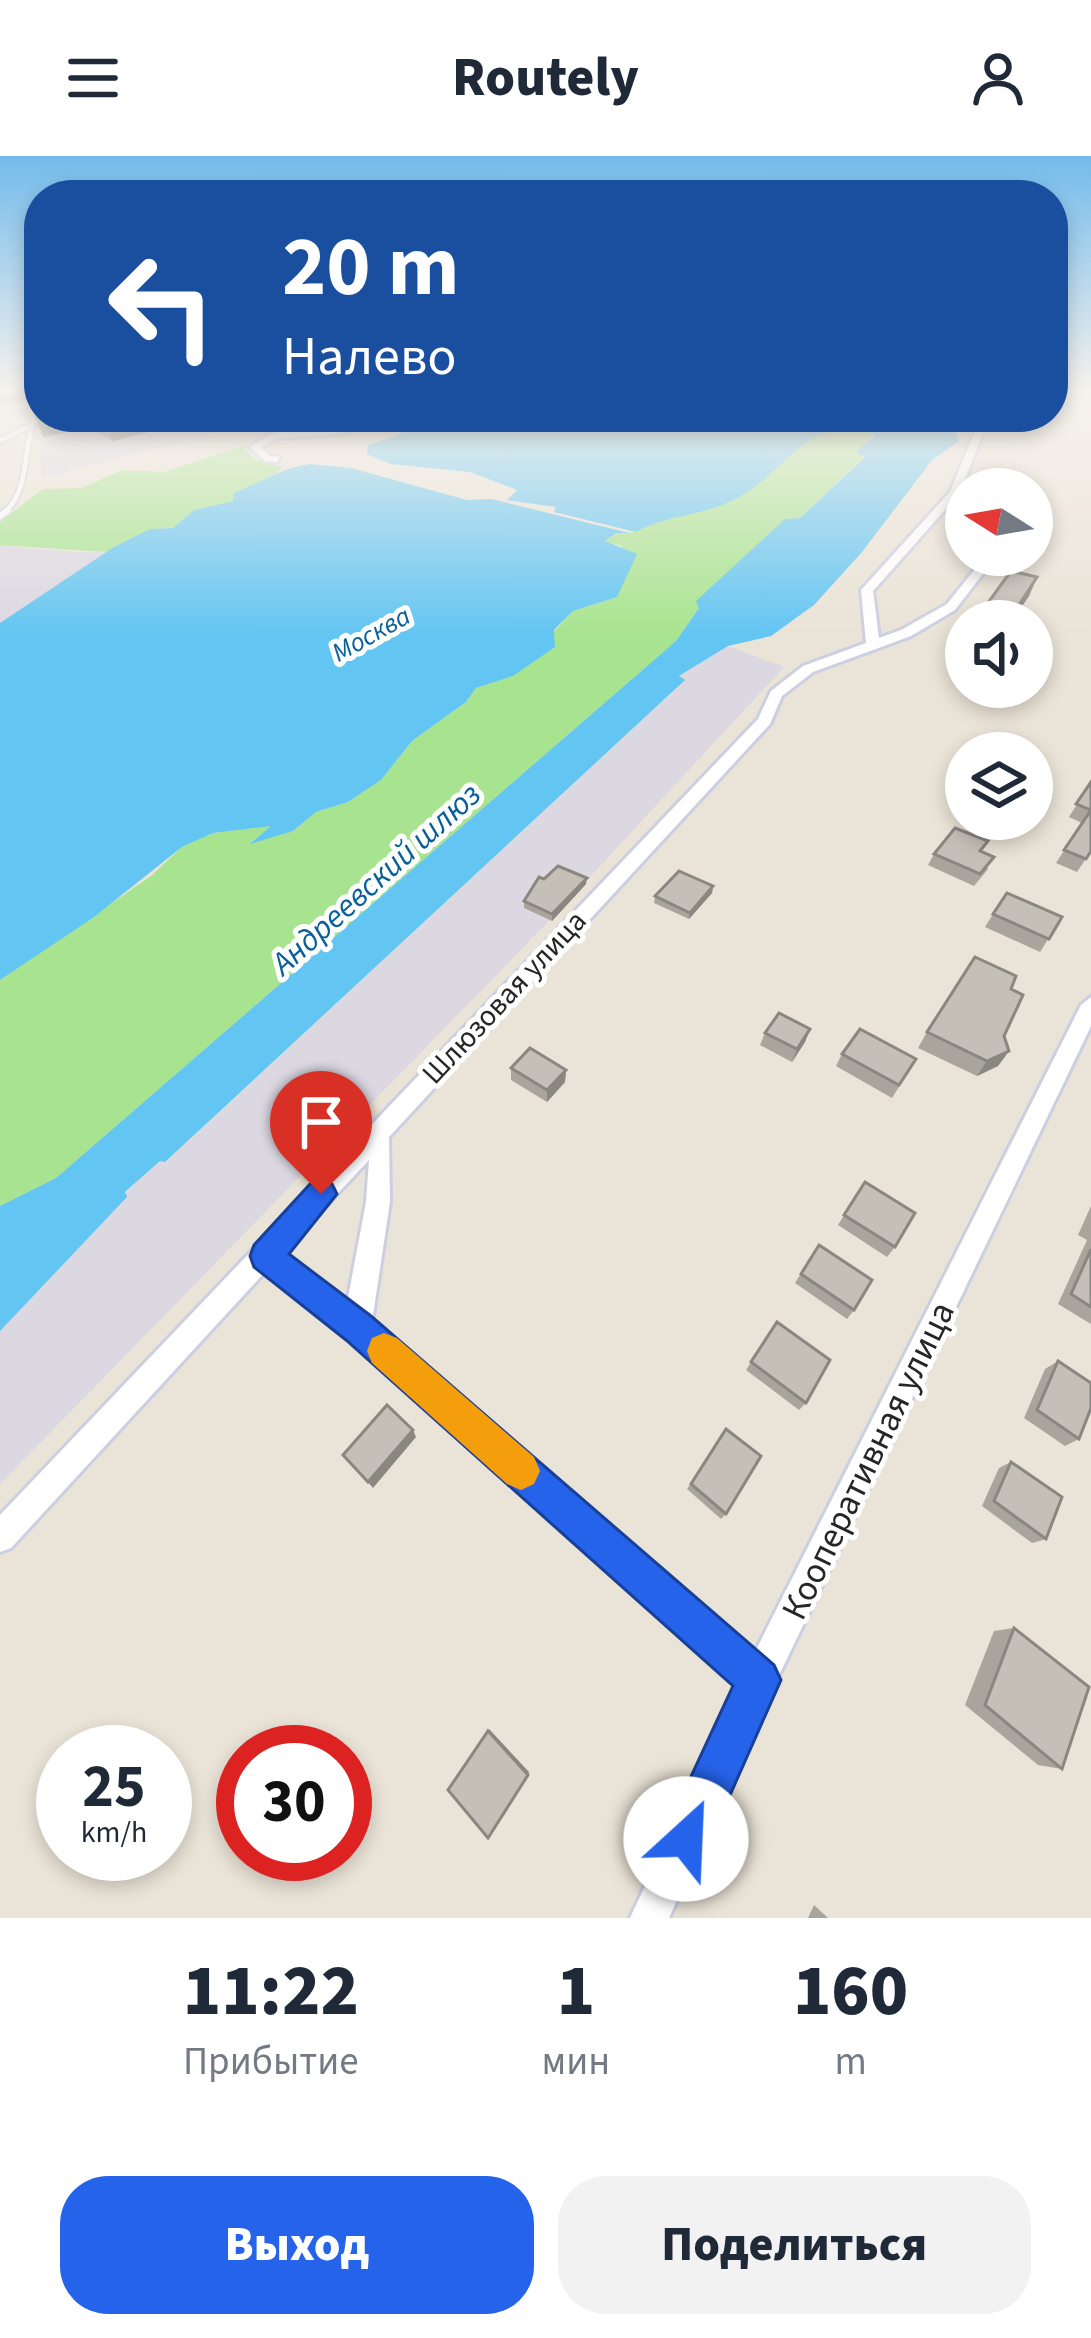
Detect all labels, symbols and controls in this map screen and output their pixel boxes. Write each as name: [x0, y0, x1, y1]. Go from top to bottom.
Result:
text: Routely: [452, 40, 639, 117]
icon: menu: [60, 45, 126, 111]
icon: person: [965, 45, 1031, 111]
text: 20 m: [282, 208, 460, 328]
icon: left: [84, 228, 240, 384]
text: Налево: [282, 319, 457, 396]
north arrow: [945, 468, 1053, 576]
map controls: [945, 468, 1053, 840]
water label: Москва: [325, 597, 418, 672]
button: sound: [945, 600, 1053, 708]
button: layers: [945, 732, 1053, 840]
water label: Андреевский шлюз: [259, 772, 491, 988]
street label: Шлюзовая улица: [412, 901, 597, 1094]
pin: [270, 1071, 372, 1194]
icon: arrive: [288, 1089, 354, 1155]
street label: Кооперативная улица: [769, 1293, 968, 1628]
speed limit sign: 30: [216, 1725, 372, 1881]
text: 25: [82, 1745, 146, 1830]
position arrow: [623, 1776, 749, 1902]
text: km/h: [81, 1811, 147, 1854]
text: 11:22: [183, 1940, 359, 2043]
text: 1: [557, 1940, 595, 2043]
text: 160: [793, 1940, 908, 2043]
text: Прибытие: [183, 2034, 359, 2090]
text: мин: [542, 2034, 610, 2090]
text: m: [834, 2034, 867, 2090]
button: Выход: [60, 2176, 534, 2314]
button: Поделиться: [558, 2176, 1031, 2314]

